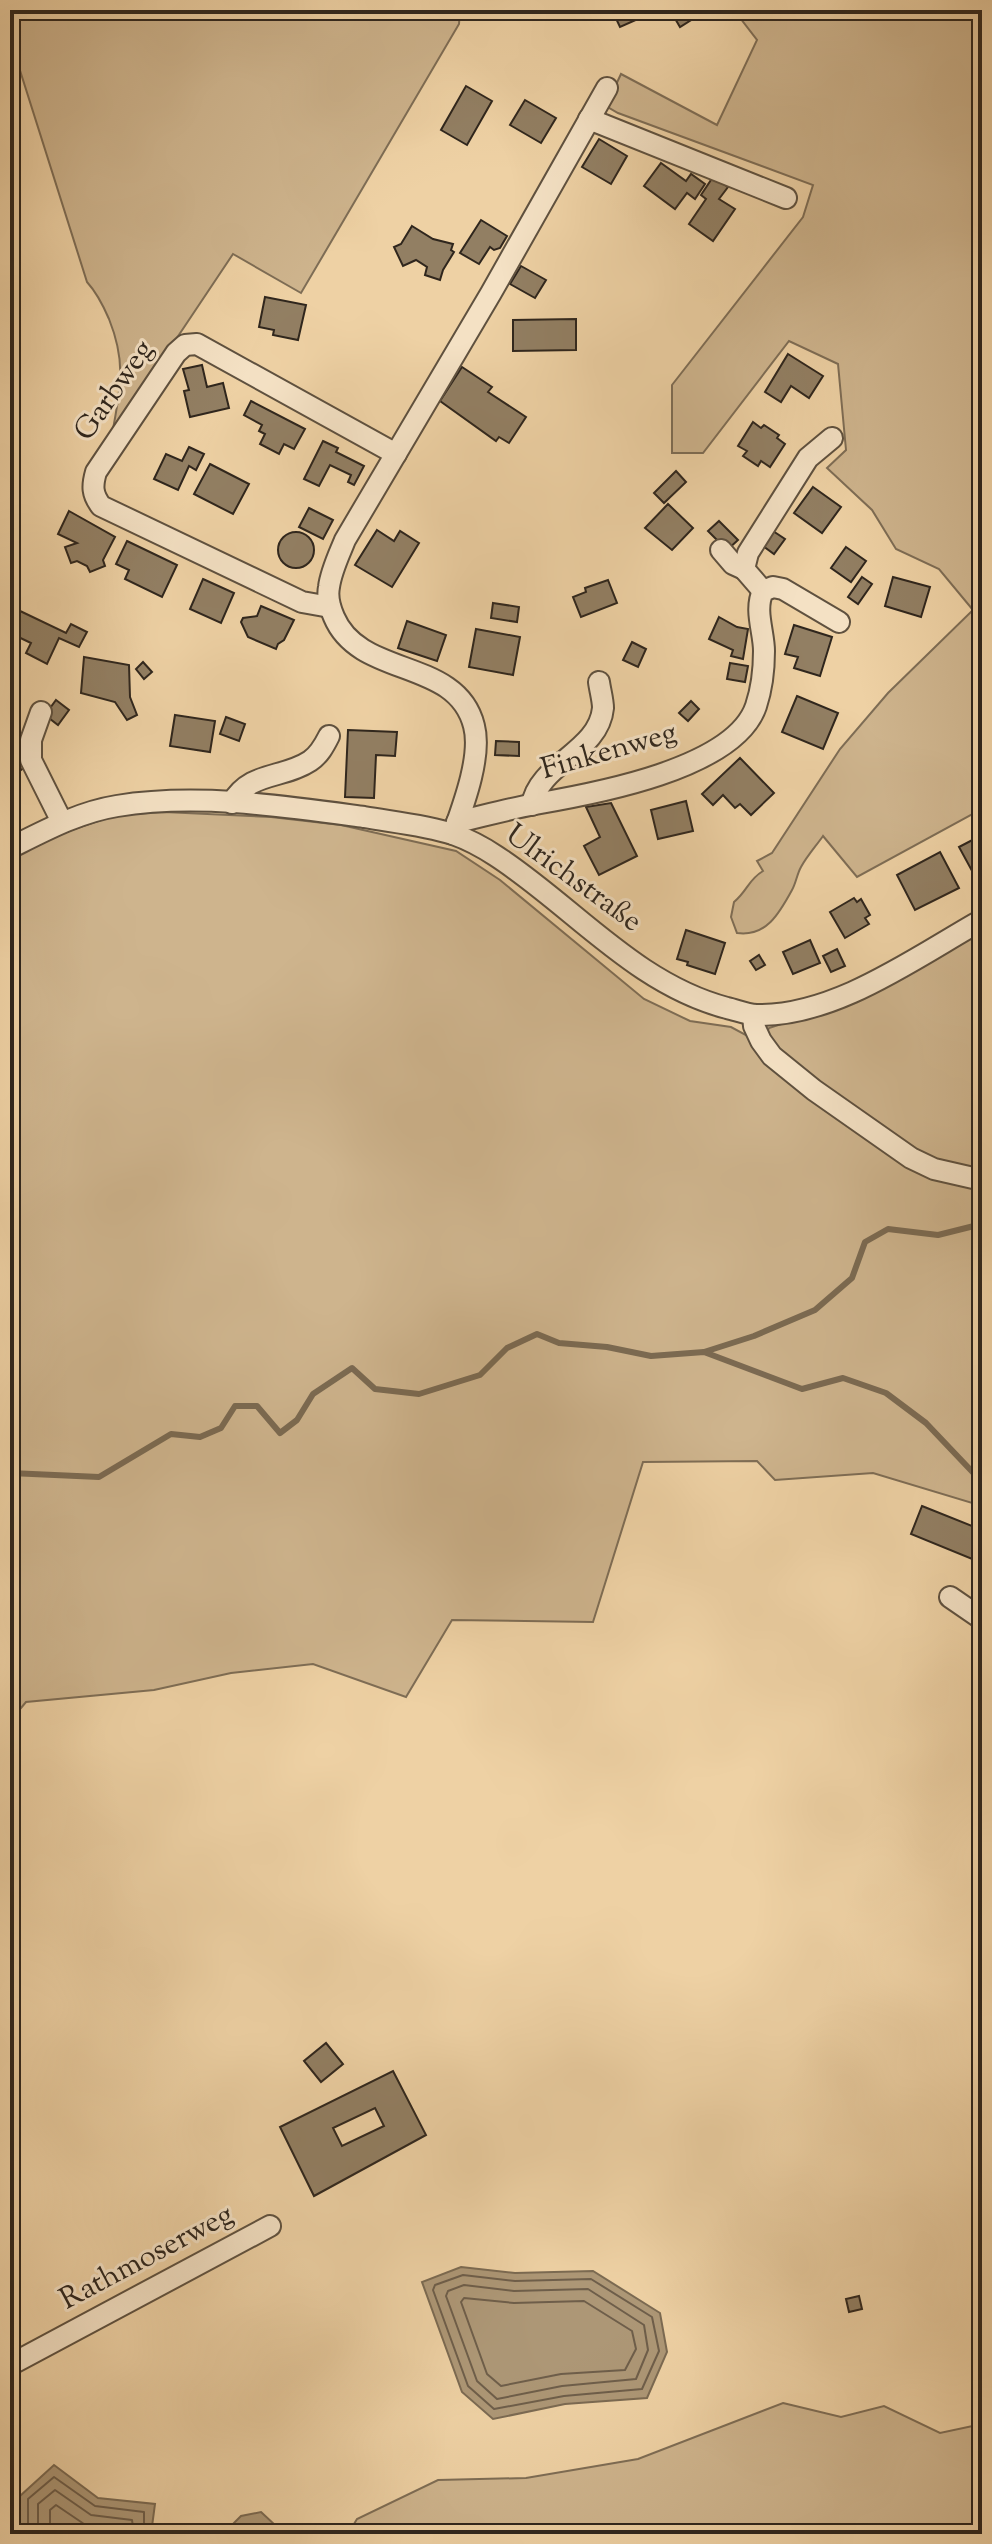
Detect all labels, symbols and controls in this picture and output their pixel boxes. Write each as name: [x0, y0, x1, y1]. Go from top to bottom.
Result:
street label: Garbweg: [65, 332, 165, 450]
street label: Finkenweg: [536, 712, 682, 792]
street label: Ulrichstraße: [496, 815, 650, 943]
street label: Rathmoserweg: [53, 2194, 241, 2322]

